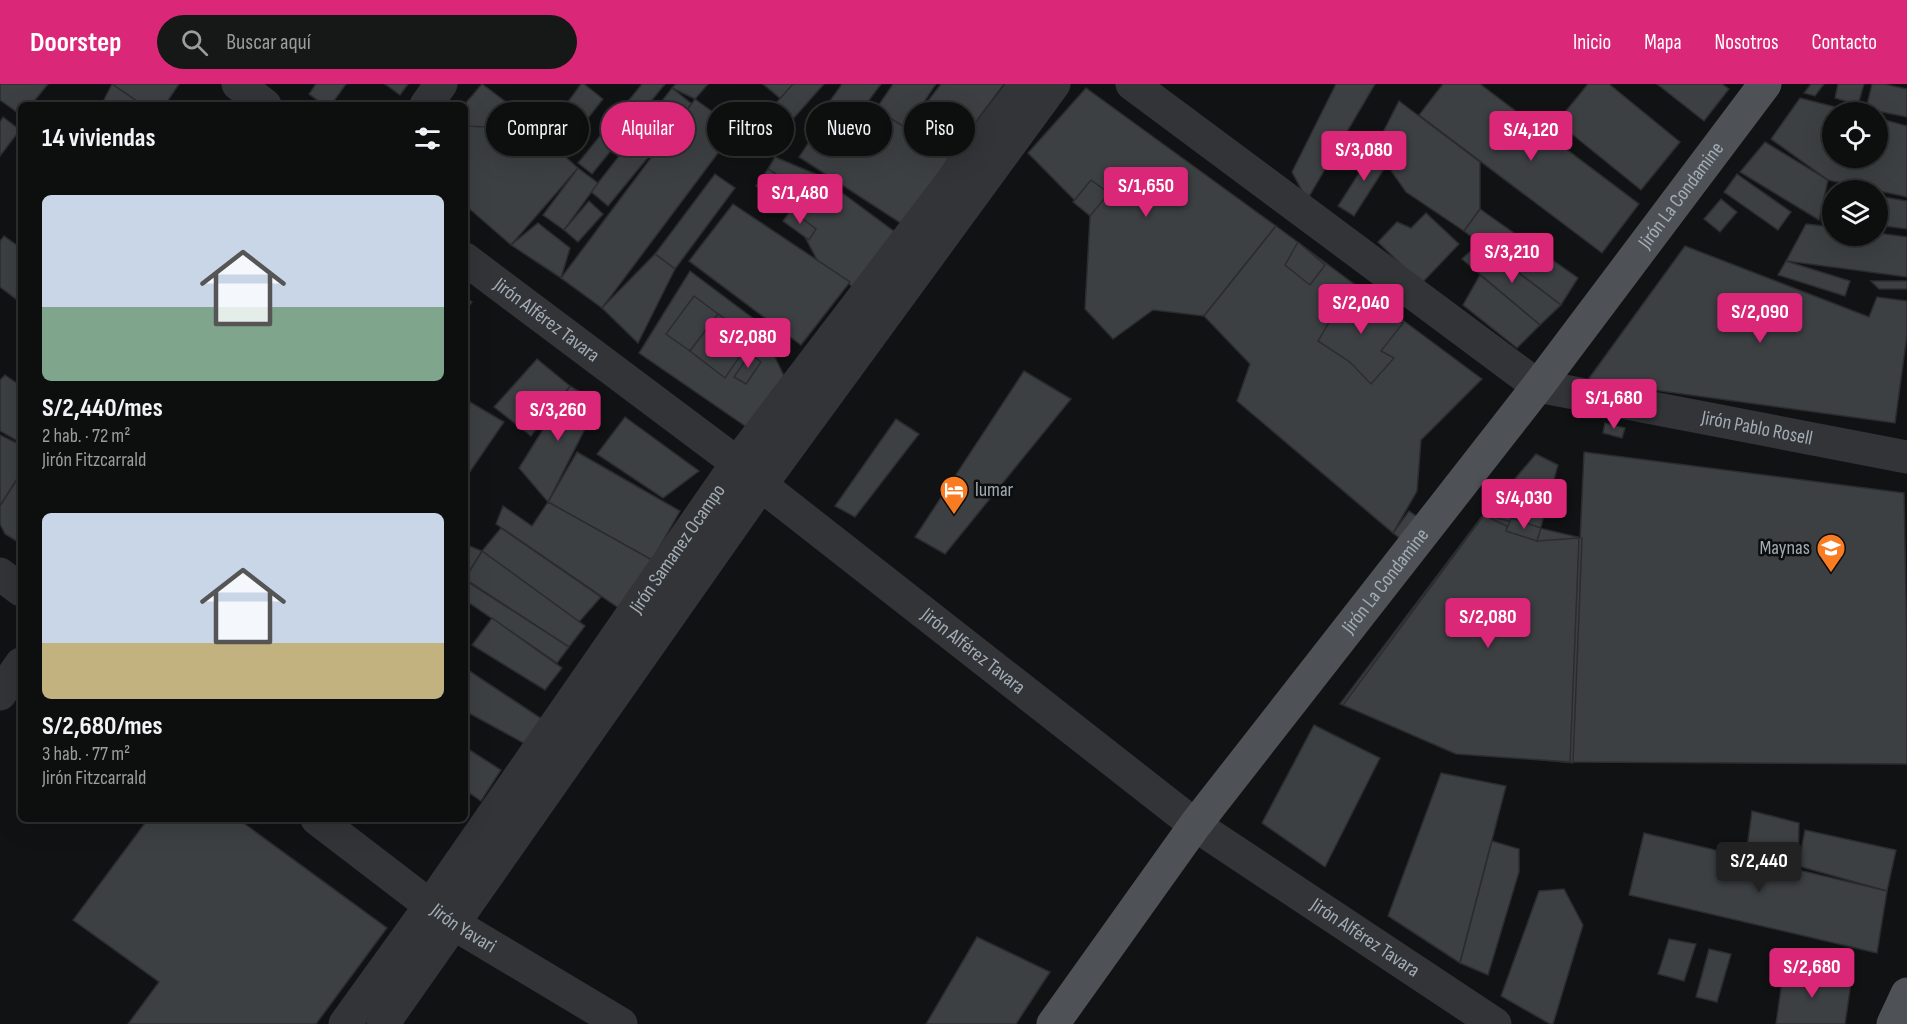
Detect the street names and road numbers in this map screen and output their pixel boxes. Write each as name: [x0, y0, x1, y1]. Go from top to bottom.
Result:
street label: Jirón La Condamine: [1633, 137, 1729, 254]
street label: Jirón Alférez Tavara: [488, 272, 604, 368]
street label: Jirón Pablo Rosell: [1698, 406, 1815, 451]
street label: Jirón Samanez Ocampo: [624, 480, 731, 619]
street label: Jirón La Condamine: [1336, 524, 1434, 639]
street label: Jirón Alférez Tavara: [915, 602, 1030, 699]
street label: Jirón Alférez Tavara: [1305, 893, 1424, 983]
street label: Jirón Yavari: [425, 898, 500, 958]

